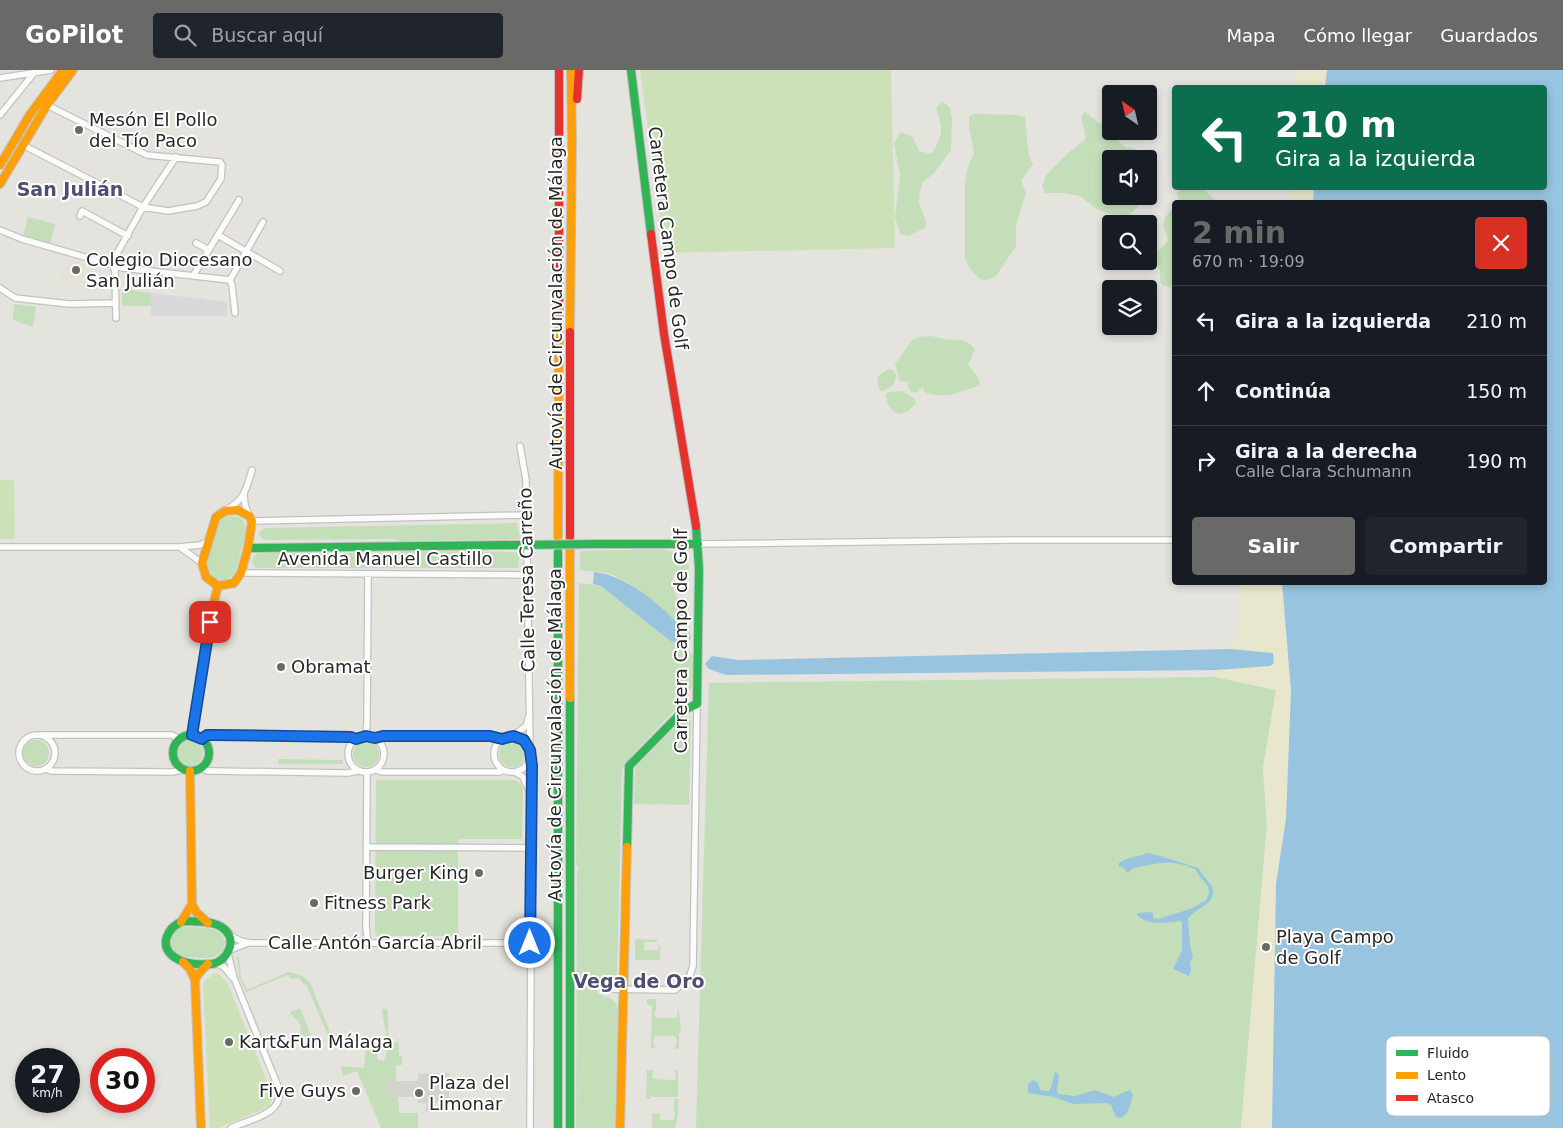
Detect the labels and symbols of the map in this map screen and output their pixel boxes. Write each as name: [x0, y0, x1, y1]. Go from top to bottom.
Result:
north arrow: [1102, 85, 1158, 140]
place label: Mesón El Pollo del Tío Paco: [89, 109, 217, 151]
marker: Mesón El Pollo del Tío Paco: [73, 124, 85, 136]
street label: Carretera Campo de Golf: [644, 125, 693, 351]
street label: Autovía de Circunvalación de Málaga: [545, 136, 566, 470]
district label: San Julián: [17, 178, 123, 200]
place label: Colegio Diocesano San Julián: [86, 249, 253, 291]
marker: Colegio Diocesano San Julián: [70, 264, 82, 276]
street label: Calle Teresa Carreño: [514, 487, 539, 673]
street label: Carretera Campo de Golf: [670, 528, 691, 753]
street label: Avenida Manuel Castillo: [278, 548, 492, 569]
street label: Autovía de Circunvalación de Málaga: [544, 568, 565, 902]
pin: [189, 601, 231, 643]
place label: Obramat: [291, 656, 371, 677]
marker: Obramat: [275, 661, 287, 673]
place label: Burger King: [363, 862, 469, 883]
marker: Burger King: [473, 867, 485, 879]
place label: Fitness Park: [324, 892, 432, 913]
marker: Fitness Park: [308, 897, 320, 909]
position arrow: [503, 916, 555, 968]
place label: Playa Campo de Golf: [1276, 926, 1394, 968]
street label: Calle Antón García Abril: [268, 932, 482, 953]
marker: Playa Campo de Golf: [1260, 941, 1272, 953]
district label: Vega de Oro: [573, 970, 705, 992]
place label: Kart&Fun Málaga: [239, 1031, 393, 1052]
marker: Kart&Fun Málaga: [223, 1036, 235, 1048]
legend: [1386, 1036, 1550, 1116]
text: Fluido: [1427, 1045, 1469, 1061]
speed limit sign: 30: [90, 1048, 155, 1113]
text: Lento: [1427, 1067, 1466, 1083]
place label: Plaza del Limonar: [429, 1072, 510, 1114]
place label: Five Guys: [259, 1080, 346, 1101]
marker: Five Guys: [350, 1085, 362, 1097]
marker: Plaza del Limonar: [413, 1087, 425, 1099]
text: Atasco: [1427, 1090, 1474, 1106]

